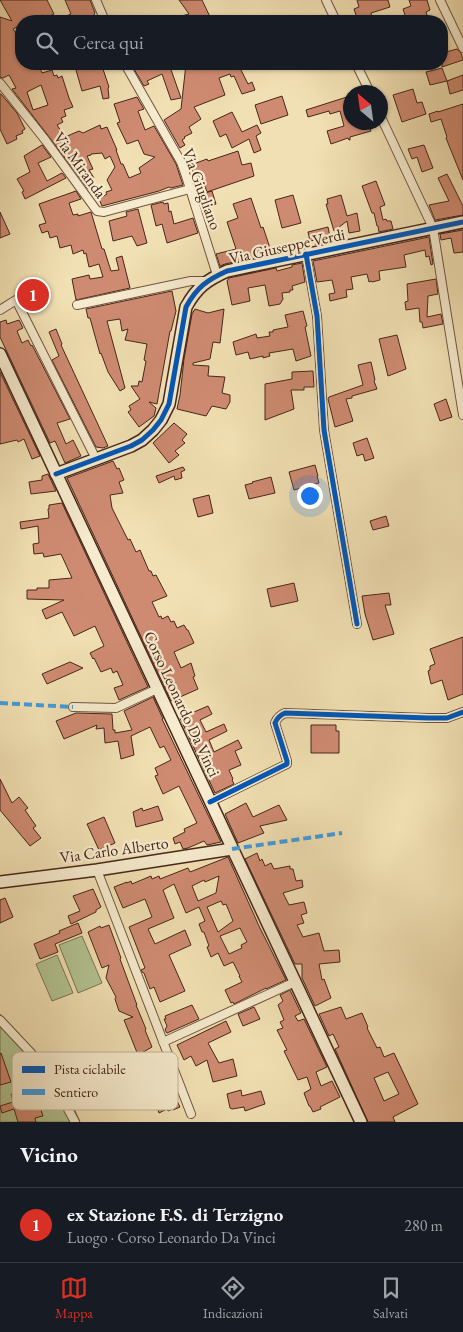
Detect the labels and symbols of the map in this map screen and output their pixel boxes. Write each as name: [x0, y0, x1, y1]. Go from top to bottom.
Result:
north arrow: [343, 85, 388, 130]
street label: Via Miranda: [49, 128, 111, 203]
street label: Via Giugliano: [178, 145, 227, 233]
street label: Via Giuseppe Verdi: [227, 223, 347, 269]
pin: 1: [17, 276, 49, 314]
your location: [297, 483, 323, 509]
street label: Corso Leonardo Da Vinci: [139, 628, 225, 780]
street label: Via Carlo Alberto: [58, 832, 170, 868]
legend: [12, 1052, 178, 1110]
text: Pista ciclabile: [54, 1060, 126, 1078]
text: Sentiero: [54, 1083, 98, 1101]

